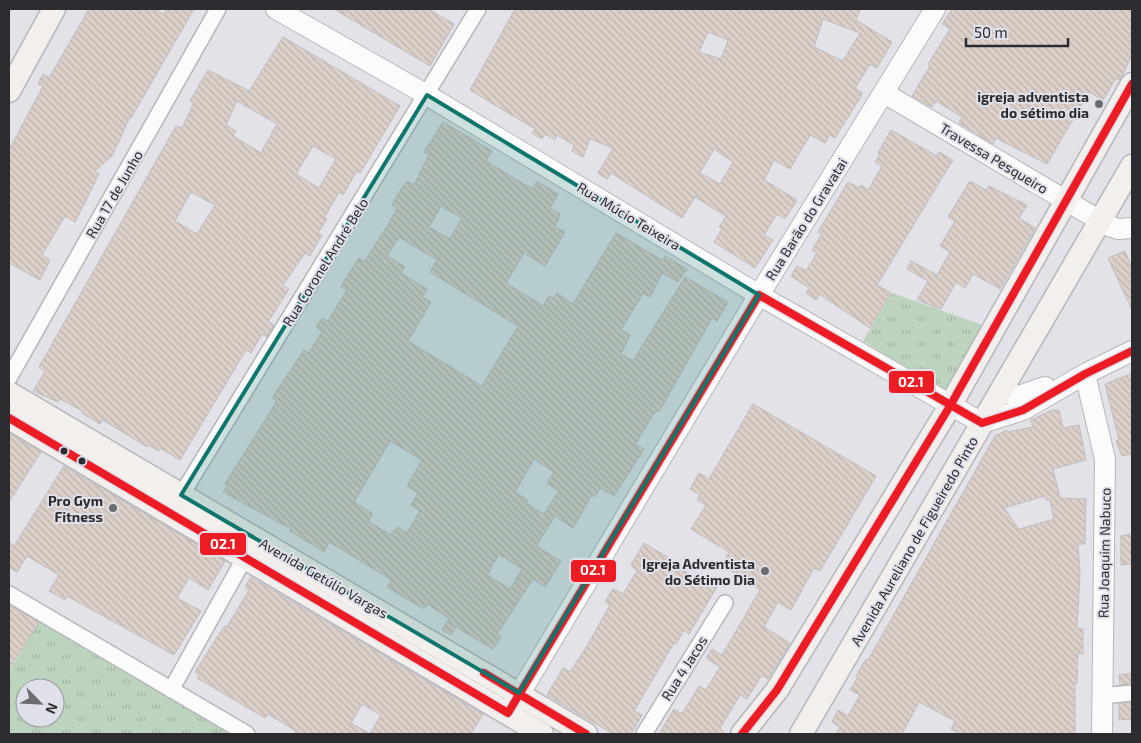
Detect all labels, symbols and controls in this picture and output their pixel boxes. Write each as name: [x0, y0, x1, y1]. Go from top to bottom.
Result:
scale bar: [966, 15, 1068, 47]
text: 50 m: [974, 23, 1008, 41]
place label: igreja adventista do sétimo dia: [977, 88, 1089, 121]
marker: igreja adventista do sétimo dia: [1093, 98, 1105, 110]
street label: Travessa Pesqueiro: [937, 119, 1051, 197]
street label: Rua 17 de Junho: [82, 147, 146, 241]
street label: Rua Barão do Gravatai: [761, 155, 851, 283]
street label: Rua Múcio Teixeira: [574, 178, 684, 254]
street label: Rua Coronel André Belo: [279, 195, 372, 329]
line badge: 02.1: [888, 370, 935, 394]
text: 02.1: [898, 373, 924, 390]
street label: Avenida Aureliano de Figueiredo Pinto: [847, 433, 981, 649]
unlabelled marker: [59, 446, 69, 456]
unlabelled marker: [77, 456, 87, 466]
street label: Rua Joaquim Nabuco: [1094, 488, 1114, 618]
place label: Pro Gym Fitness: [48, 492, 103, 525]
marker: Pro Gym Fitness: [107, 502, 119, 514]
line badge: 02.1: [199, 532, 247, 556]
street label: Avenida Getúlio Vargas: [257, 534, 391, 622]
text: 02.1: [210, 535, 236, 552]
place label: Igreja Adventista do Sétimo Dia: [642, 555, 755, 588]
line badge: 02.1: [570, 559, 617, 583]
text: 02.1: [580, 561, 606, 578]
marker: Igreja Adventista do Sétimo Dia: [759, 565, 771, 577]
street label: Rua 4 Jacos: [657, 632, 711, 704]
north arrow: [15, 678, 65, 728]
text: N: [43, 700, 62, 717]

